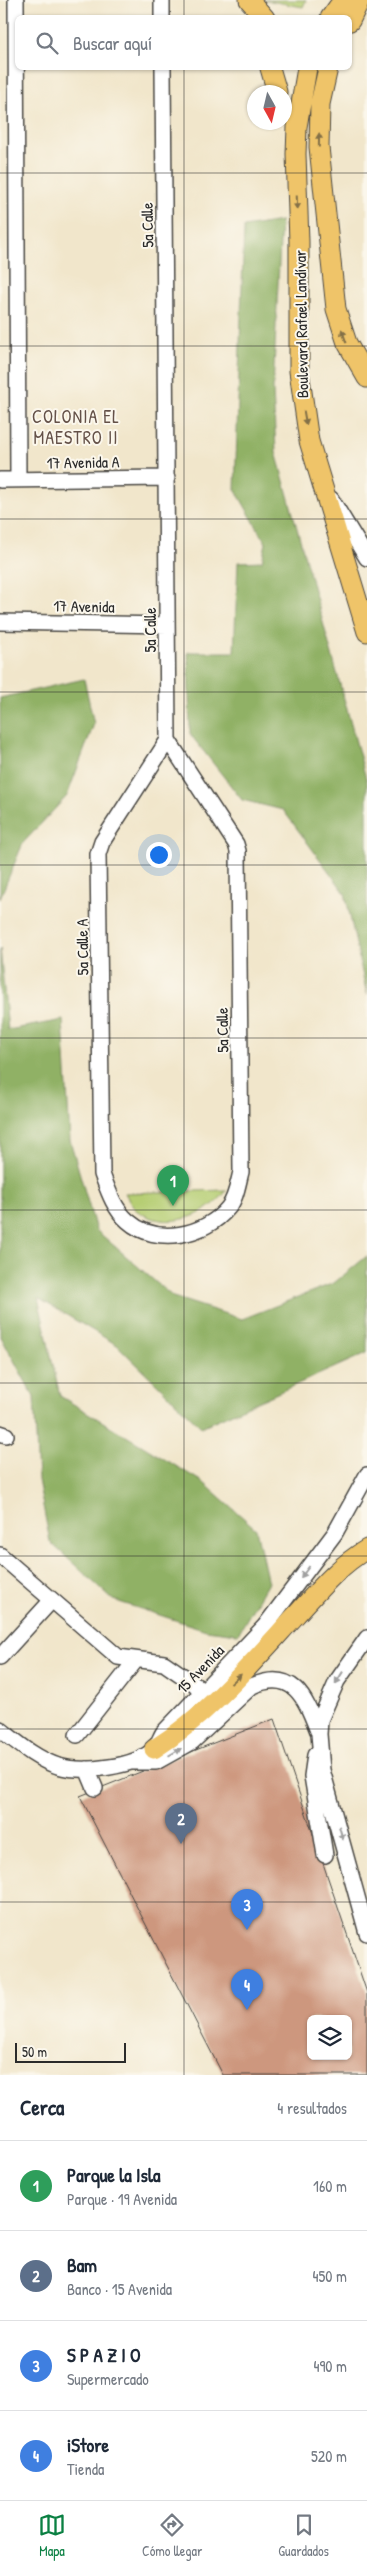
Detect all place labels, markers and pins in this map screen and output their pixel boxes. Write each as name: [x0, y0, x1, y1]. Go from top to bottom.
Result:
pin: 1: [157, 1165, 189, 1206]
pin: 2: [165, 1803, 197, 1844]
pin: 3: [231, 1889, 263, 1930]
pin: 4: [231, 1969, 263, 2010]

